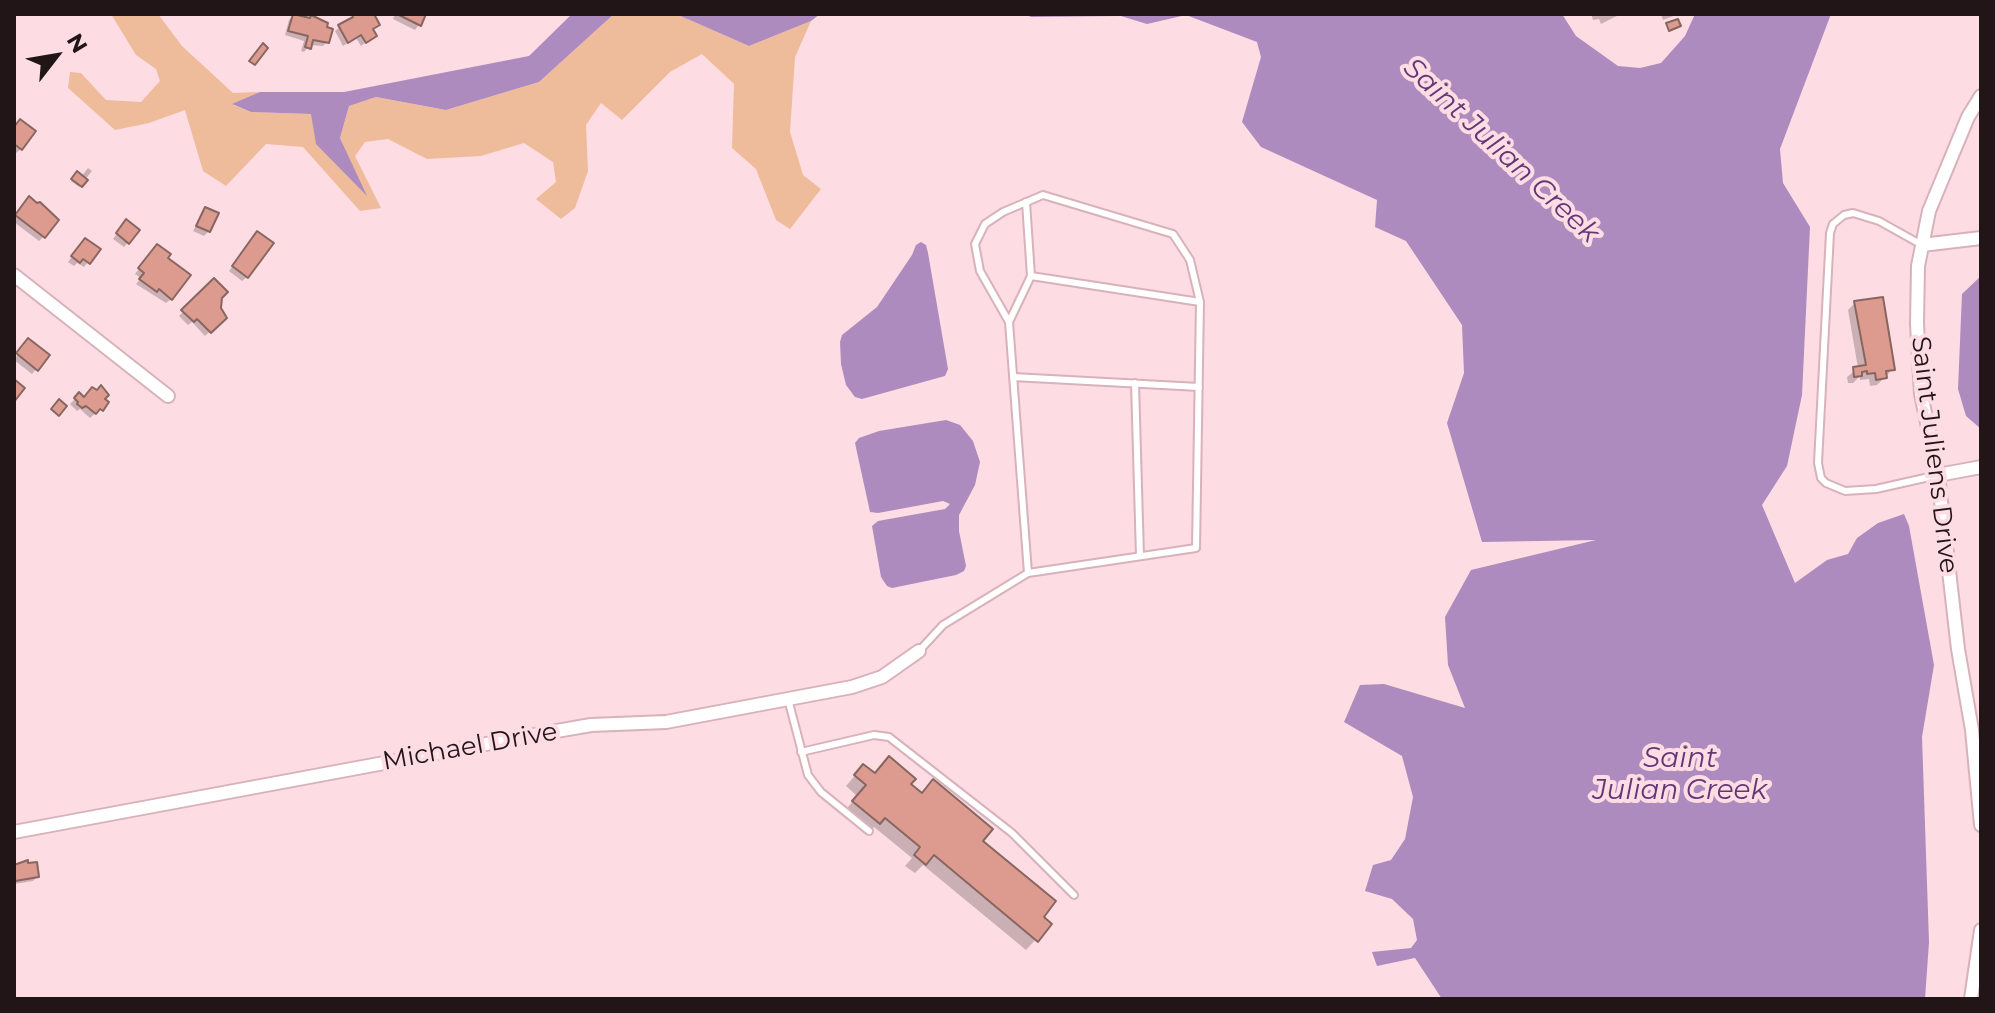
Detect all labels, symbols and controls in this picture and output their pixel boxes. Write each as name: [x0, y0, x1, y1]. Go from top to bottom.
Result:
north arrow: [16, 16, 96, 96]
text: N: [61, 29, 93, 58]
water label: Saint Julian Creek: [1396, 52, 1606, 250]
street label: Saint Juliens Drive: [1904, 335, 1964, 575]
street label: Michael Drive: [380, 716, 560, 778]
water label: Saint Julian Creek: [1593, 742, 1767, 808]

